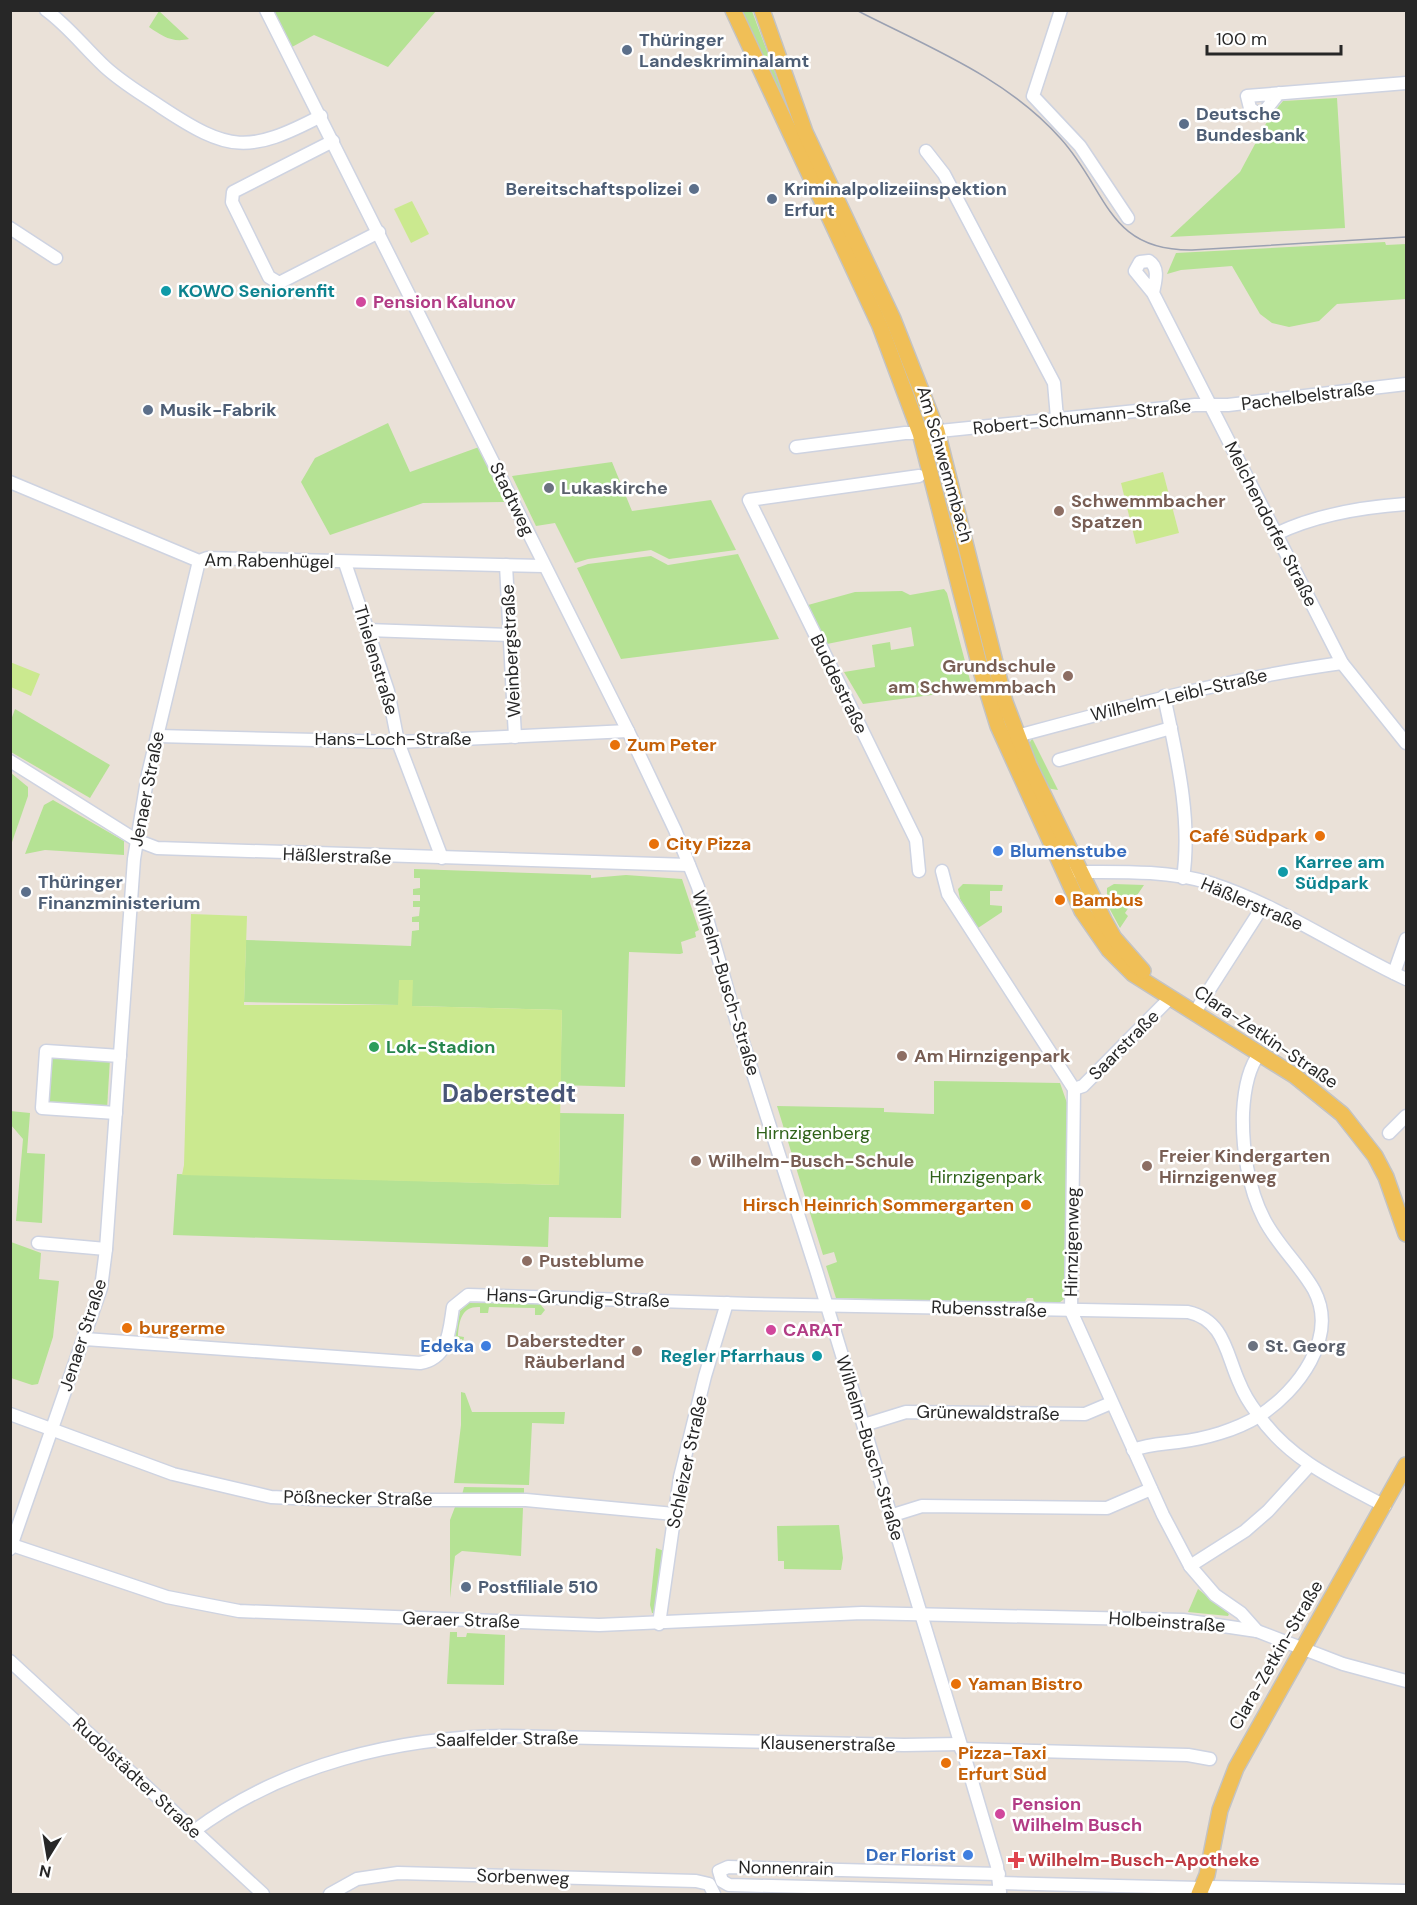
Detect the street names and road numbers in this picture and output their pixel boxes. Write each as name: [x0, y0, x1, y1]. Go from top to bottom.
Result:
street label: Pachelbelstraße: [1240, 376, 1376, 416]
street label: Am Schwemmbach: [911, 383, 979, 545]
street label: Robert-Schumann-Straße: [972, 394, 1192, 440]
street label: Melchendorfer Straße: [1219, 437, 1323, 611]
street label: Stadtweg: [484, 458, 540, 540]
street label: Am Rabenhügel: [204, 548, 334, 574]
street label: Weinbergstraße: [496, 584, 526, 718]
street label: Thielenstraße: [348, 602, 404, 718]
street label: Buddestraße: [805, 630, 873, 738]
street label: Wilhelm-Leibl-Straße: [1088, 663, 1270, 727]
street label: Hans-Loch-Straße: [314, 727, 472, 751]
street label: Jenaer Straße: [124, 729, 170, 849]
street label: Häßlerstraße: [282, 842, 392, 870]
street label: Häßlerstraße: [1197, 872, 1307, 936]
street label: Wilhelm-Busch-Straße: [686, 887, 766, 1079]
street label: Clara-Zetkin-Straße: [1189, 980, 1343, 1094]
street label: Saarstraße: [1083, 1004, 1165, 1086]
street label: Hirnzigenweg: [1059, 1187, 1085, 1297]
street label: Jenaer Straße: [54, 1276, 112, 1394]
street label: Hans-Grundig-Straße: [486, 1283, 670, 1313]
street label: Rubensstraße: [931, 1295, 1047, 1323]
street label: Wilhelm-Busch-Straße: [830, 1352, 910, 1544]
street label: Schleizer Straße: [661, 1393, 713, 1531]
street label: Grünewaldstraße: [916, 1400, 1060, 1426]
street label: Pößnecker Straße: [283, 1485, 433, 1511]
street label: Clara-Zetkin-Straße: [1223, 1576, 1329, 1734]
street label: Geraer Straße: [402, 1606, 520, 1634]
street label: Holbeinstraße: [1108, 1606, 1226, 1638]
street label: Rudolstädter Straße: [67, 1712, 207, 1844]
street label: Saalfelder Straße: [435, 1726, 579, 1752]
street label: Klausenerstraße: [760, 1731, 896, 1757]
street label: Nonnenrain: [738, 1855, 834, 1881]
street label: Sorbenweg: [476, 1863, 570, 1891]

